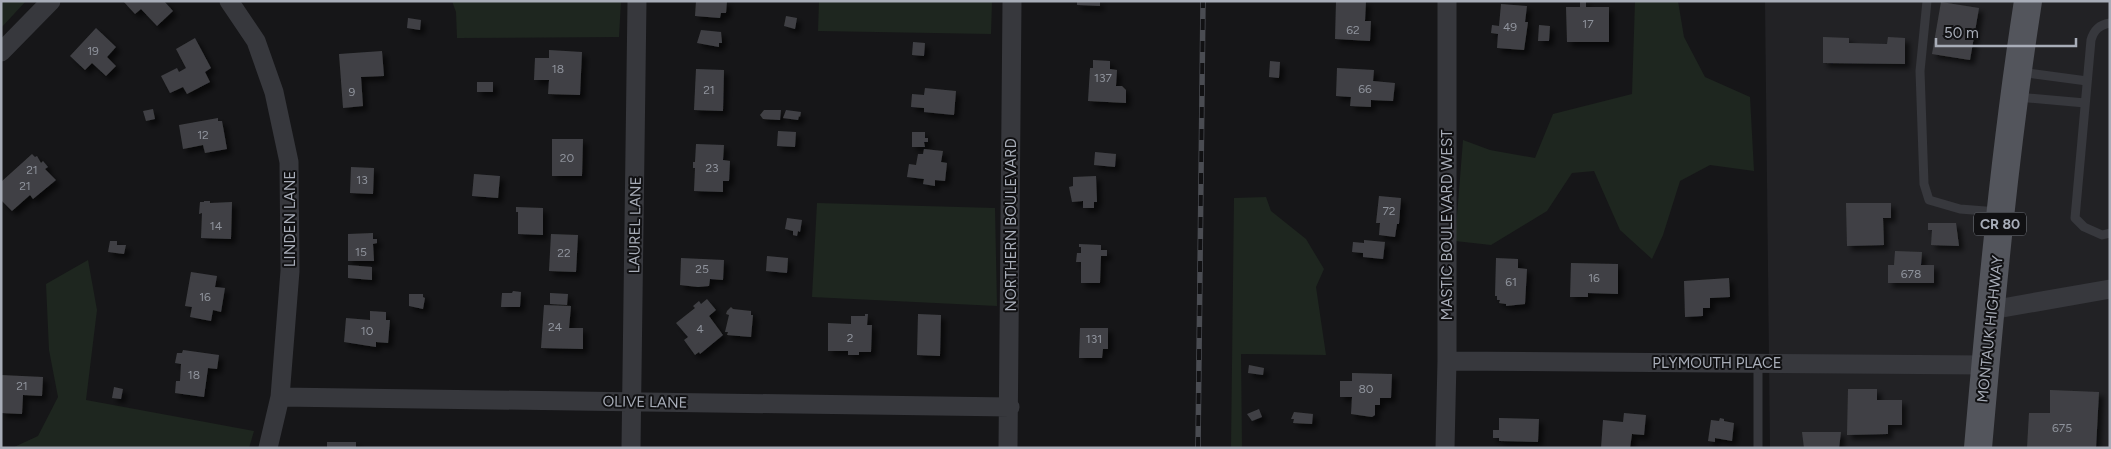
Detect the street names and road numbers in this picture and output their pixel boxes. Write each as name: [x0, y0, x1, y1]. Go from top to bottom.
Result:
street label: MASTIC BOULEVARD WEST: [1438, 129, 1456, 321]
street label: NORTHERN BOULEVARD: [1002, 138, 1020, 312]
street label: LINDEN LANE: [281, 171, 299, 267]
street label: LAUREL LANE: [625, 176, 645, 274]
road number: CR 80: [1974, 212, 2026, 235]
street label: MONTAUK HIGHWAY: [1973, 255, 2007, 403]
street label: PLYMOUTH PLACE: [1652, 354, 1782, 372]
street label: OLIVE LANE: [602, 392, 688, 412]

